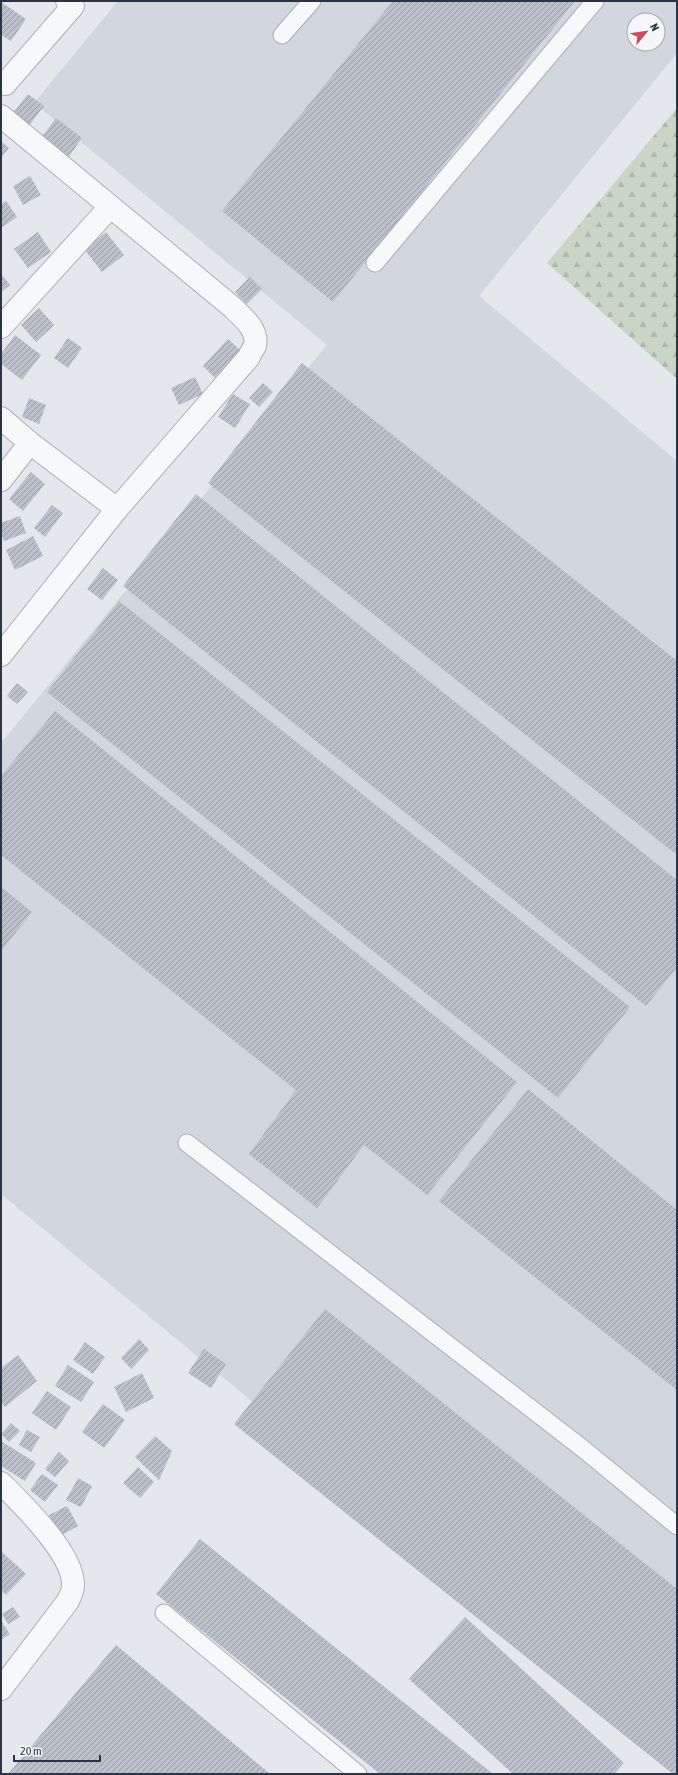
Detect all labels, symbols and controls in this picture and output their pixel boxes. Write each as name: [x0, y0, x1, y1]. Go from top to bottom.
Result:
north arrow: [626, 12, 666, 52]
text: N: [648, 21, 662, 33]
scale bar: [14, 1737, 100, 1763]
text: 20 m: [20, 1744, 42, 1758]

